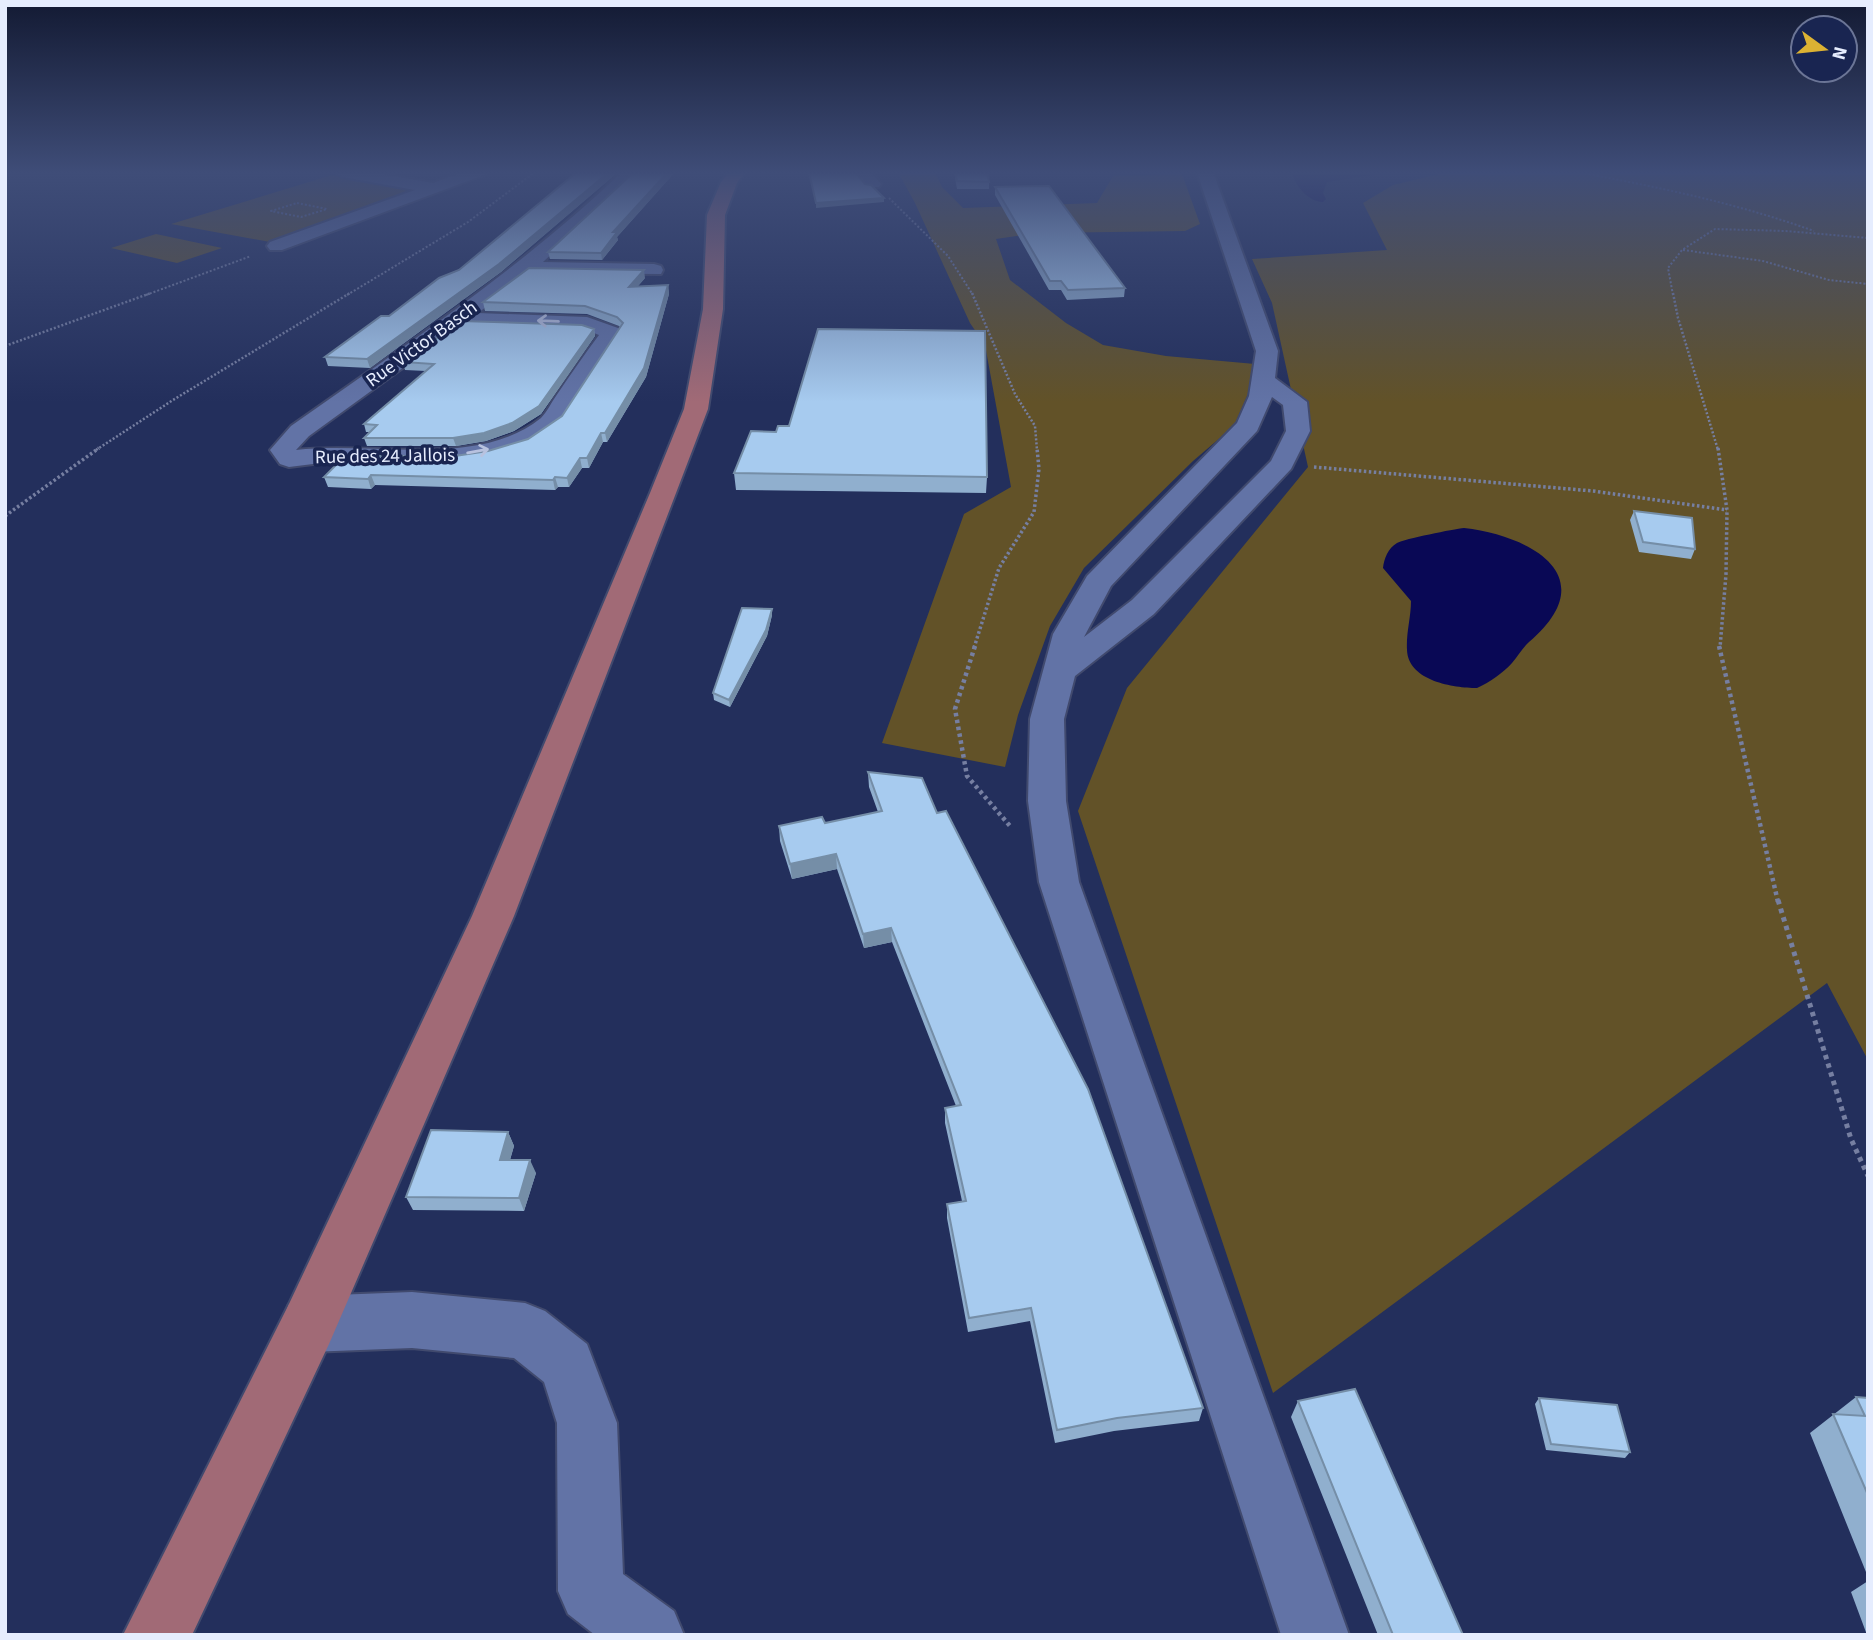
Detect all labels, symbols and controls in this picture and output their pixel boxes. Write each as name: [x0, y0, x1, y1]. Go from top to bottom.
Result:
north arrow: [1789, 14, 1859, 84]
text: N: [1824, 43, 1854, 63]
street label: Rue Victor Basch: [361, 295, 483, 394]
one-way arrow: [537, 314, 560, 327]
street label: Rue des 24 Jallois: [315, 442, 455, 471]
one-way arrow: [466, 444, 489, 457]

